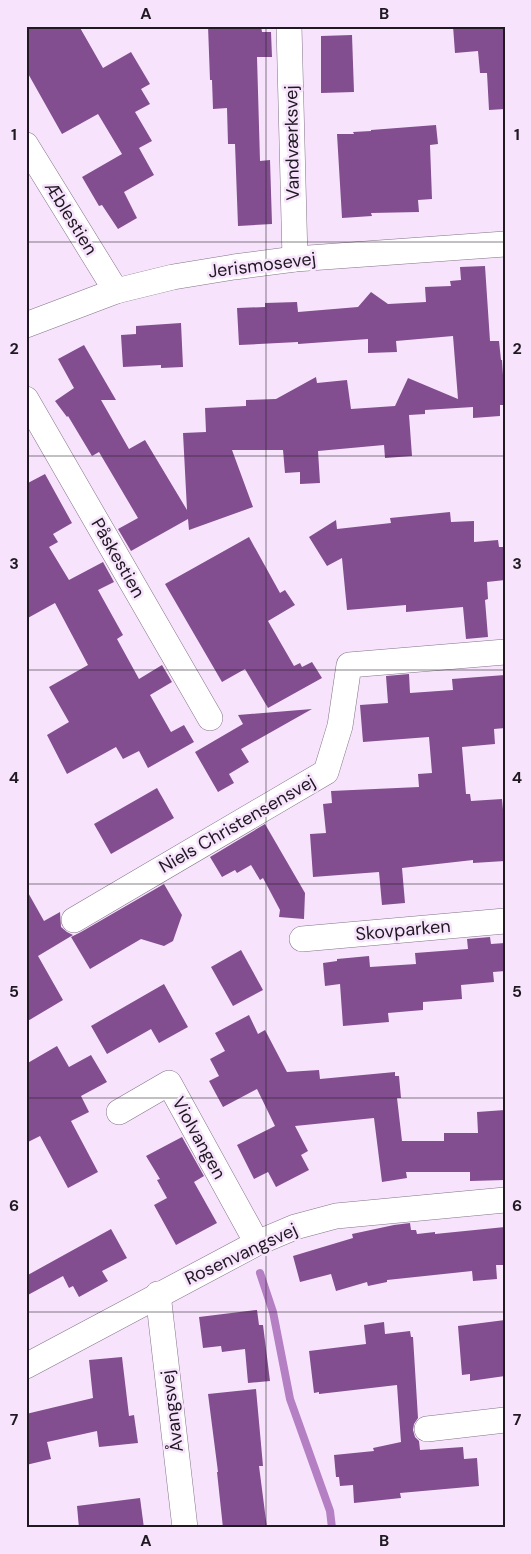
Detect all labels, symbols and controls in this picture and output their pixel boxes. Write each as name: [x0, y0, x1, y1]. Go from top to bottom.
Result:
text: A: [140, 3, 152, 24]
text: B: [379, 3, 389, 24]
street label: Vandværksvej: [279, 85, 305, 201]
text: 1: [11, 124, 17, 145]
text: 1: [514, 124, 520, 145]
street label: Æblestien: [39, 177, 103, 259]
street label: Jerismosevej: [207, 246, 317, 284]
text: 2: [9, 338, 19, 359]
text: 2: [512, 338, 522, 359]
street label: Påskestien: [86, 514, 150, 602]
text: 3: [9, 553, 19, 574]
text: 3: [512, 553, 522, 574]
text: 4: [9, 767, 19, 788]
text: 4: [512, 767, 522, 788]
street label: Niels Christensensvej: [154, 769, 320, 879]
street label: Skovparken: [354, 914, 452, 946]
text: 5: [9, 981, 19, 1002]
text: 5: [512, 981, 522, 1002]
street label: Violvangen: [167, 1093, 231, 1183]
text: 6: [9, 1195, 19, 1216]
text: 6: [512, 1195, 522, 1216]
street label: Rosenvangsvej: [181, 1217, 301, 1291]
street label: Åvangsvej: [155, 1369, 189, 1453]
text: 7: [10, 1409, 19, 1430]
text: 7: [513, 1409, 522, 1430]
text: A: [140, 1530, 152, 1551]
text: B: [379, 1530, 389, 1551]

